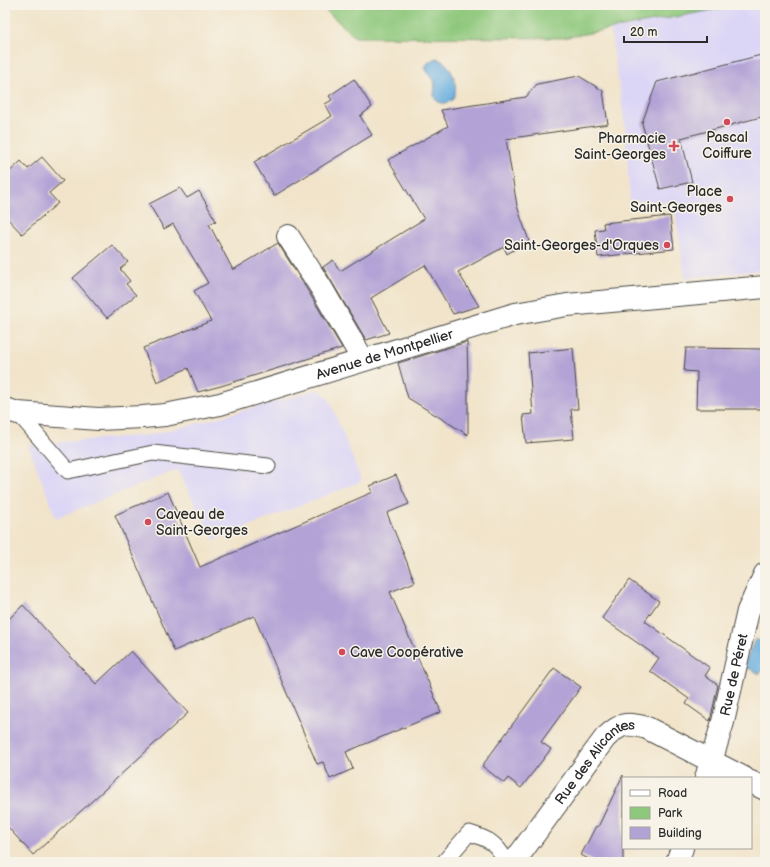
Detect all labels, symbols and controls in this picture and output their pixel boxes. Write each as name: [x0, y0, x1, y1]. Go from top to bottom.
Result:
scale bar: [624, 18, 707, 44]
text: 20 m: [630, 25, 657, 40]
marker: Pascal Coiffure: [722, 117, 732, 127]
place label: Pascal Coiffure: [702, 129, 752, 162]
place label: Pharmacie Saint-Georges: [574, 130, 666, 163]
marker: Pharmacie Saint-Georges: [669, 141, 679, 151]
place label: Place Saint-Georges: [630, 183, 722, 216]
marker: Place Saint-Georges: [725, 194, 735, 204]
place label: Saint-Georges-d'Orques: [504, 237, 659, 254]
marker: Saint-Georges-d'Orques: [662, 240, 672, 250]
street label: Avenue de Montpellier: [314, 325, 456, 383]
place label: Caveau de Saint-Georges: [156, 506, 248, 539]
marker: Caveau de Saint-Georges: [143, 517, 153, 527]
street label: Rue de Péret: [717, 631, 752, 718]
place label: Cave Coopérative: [350, 644, 464, 661]
marker: Cave Coopérative: [337, 647, 347, 657]
street label: Rue des Alicantes: [551, 716, 636, 808]
legend: [622, 777, 752, 849]
text: Road: [658, 786, 687, 801]
text: Park: [658, 806, 682, 821]
text: Building: [658, 826, 702, 841]

